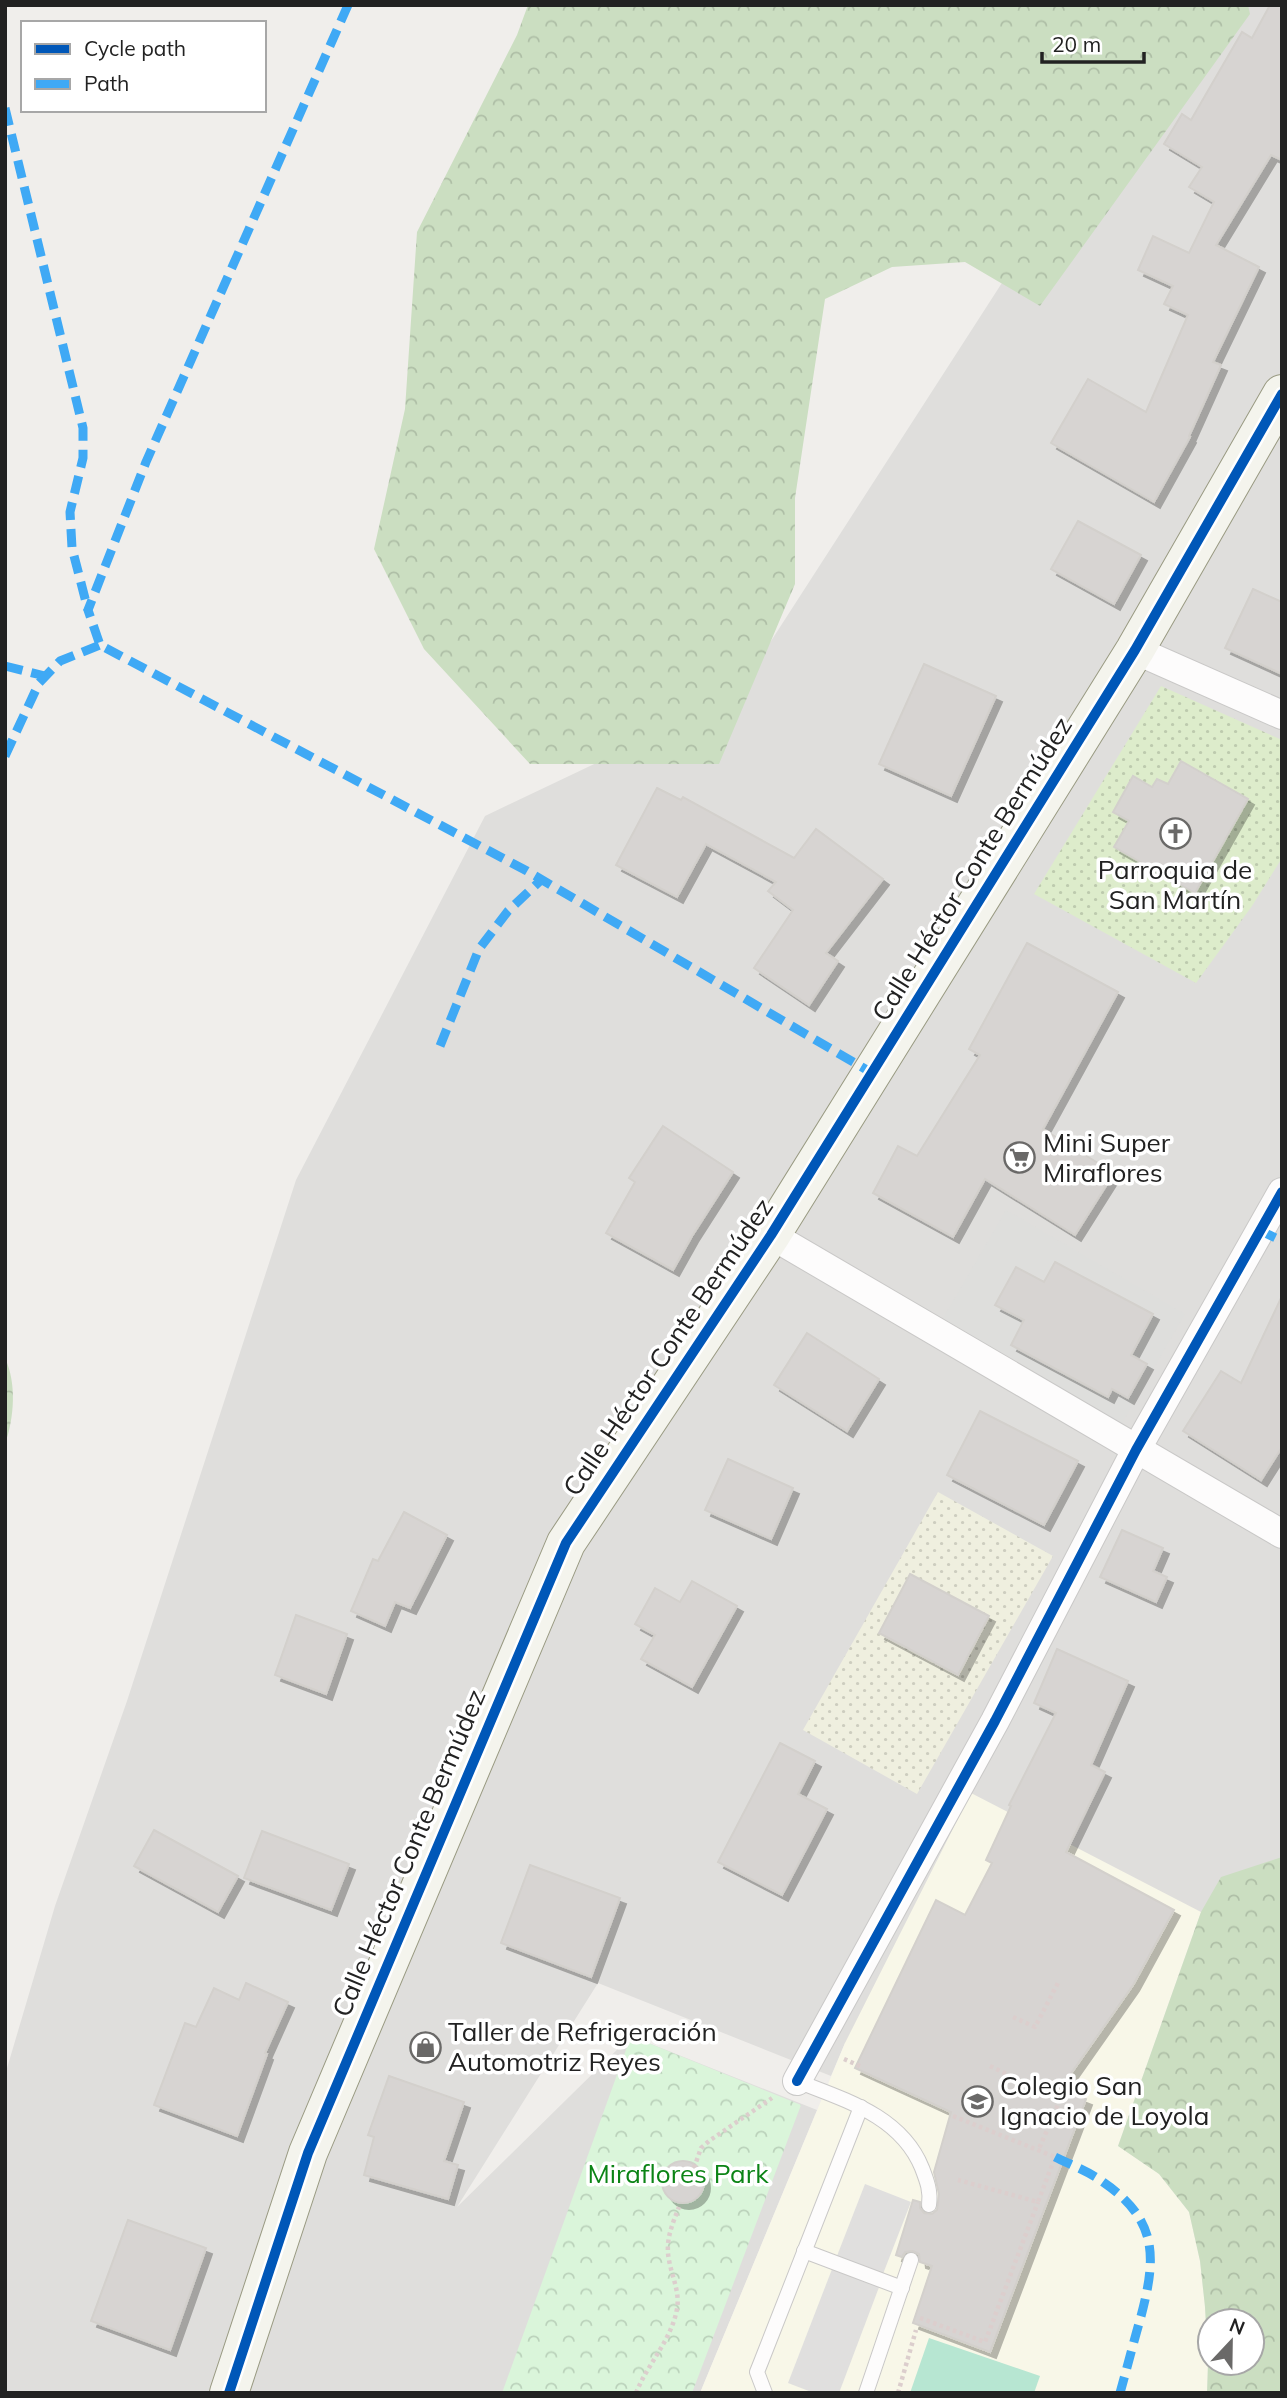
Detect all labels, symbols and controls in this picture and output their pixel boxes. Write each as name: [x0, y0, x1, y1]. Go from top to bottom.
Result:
legend: [21, 21, 266, 112]
scale bar: [1042, 21, 1144, 65]
text: 20 m: [1052, 31, 1101, 57]
text: Cycle path: [84, 35, 186, 61]
text: Path: [84, 70, 129, 96]
street label: Calle Héctor Conte Bermúdez: [864, 711, 1079, 1027]
church icon: Parroquia de San Martín: [1158, 817, 1192, 851]
place label: Parroquia de San Martín: [1098, 853, 1252, 916]
place label: Mini Super Miraflores: [1043, 1126, 1171, 1189]
supermarket icon: Mini Super Miraflores: [1003, 1141, 1037, 1175]
street label: Calle Héctor Conte Bermúdez: [555, 1191, 780, 1502]
street label: Calle Héctor Conte Bermúdez: [325, 1684, 493, 2021]
place label: Taller de Refrigeración Automotriz Reyes: [448, 2015, 717, 2078]
shop icon: Taller de Refrigeración Automotriz Reyes: [408, 2030, 442, 2064]
place label: Colegio San Ignacio de Loyola: [1000, 2069, 1209, 2132]
school or university icon: Colegio San Ignacio de Loyola: [960, 2084, 994, 2118]
park label: Miraflores Park: [587, 2157, 769, 2190]
north arrow: [1196, 2307, 1266, 2377]
text: N: [1226, 2312, 1249, 2340]

